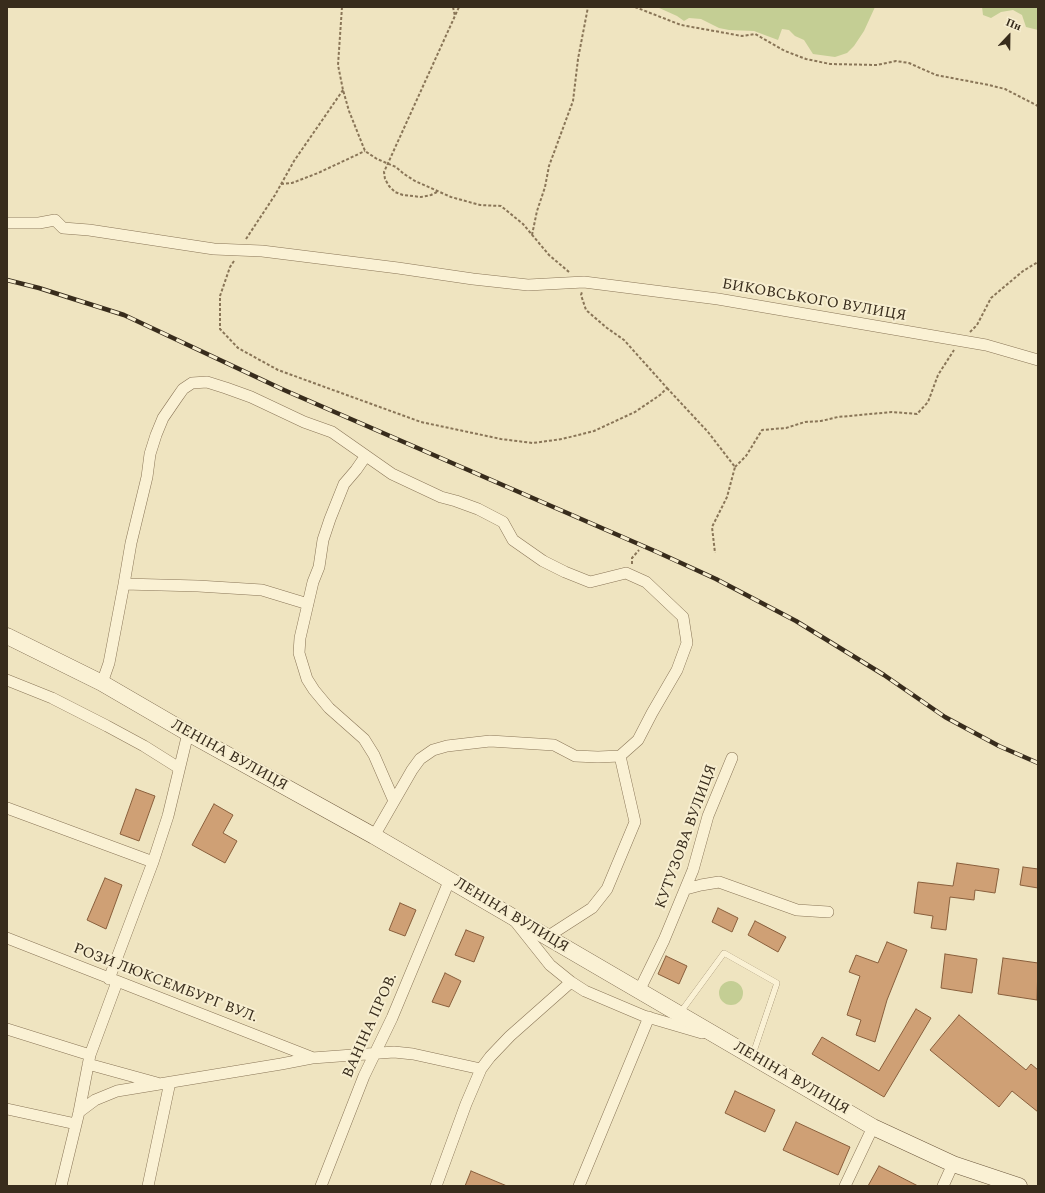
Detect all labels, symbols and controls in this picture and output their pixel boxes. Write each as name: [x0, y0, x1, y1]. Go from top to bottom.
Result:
text: Пн: [1003, 14, 1024, 35]
north arrow: [989, 16, 1029, 56]
street label: БИКОВСЬКОГО ВУЛИЦЯ: [720, 276, 908, 326]
street label: ЛЕНІНА ВУЛИЦЯ: [168, 716, 290, 796]
street label: КУТУЗОВА ВУЛИЦЯ: [653, 762, 721, 912]
street label: ЛЕНІНА ВУЛИЦЯ: [450, 875, 572, 957]
street label: РОЗИ ЛЮКСЕМБУРГ ВУЛ.: [70, 940, 260, 1028]
street label: ВАНІНА ПРОВ.: [340, 971, 402, 1081]
street label: ЛЕНІНА ВУЛИЦЯ: [730, 1039, 852, 1119]

